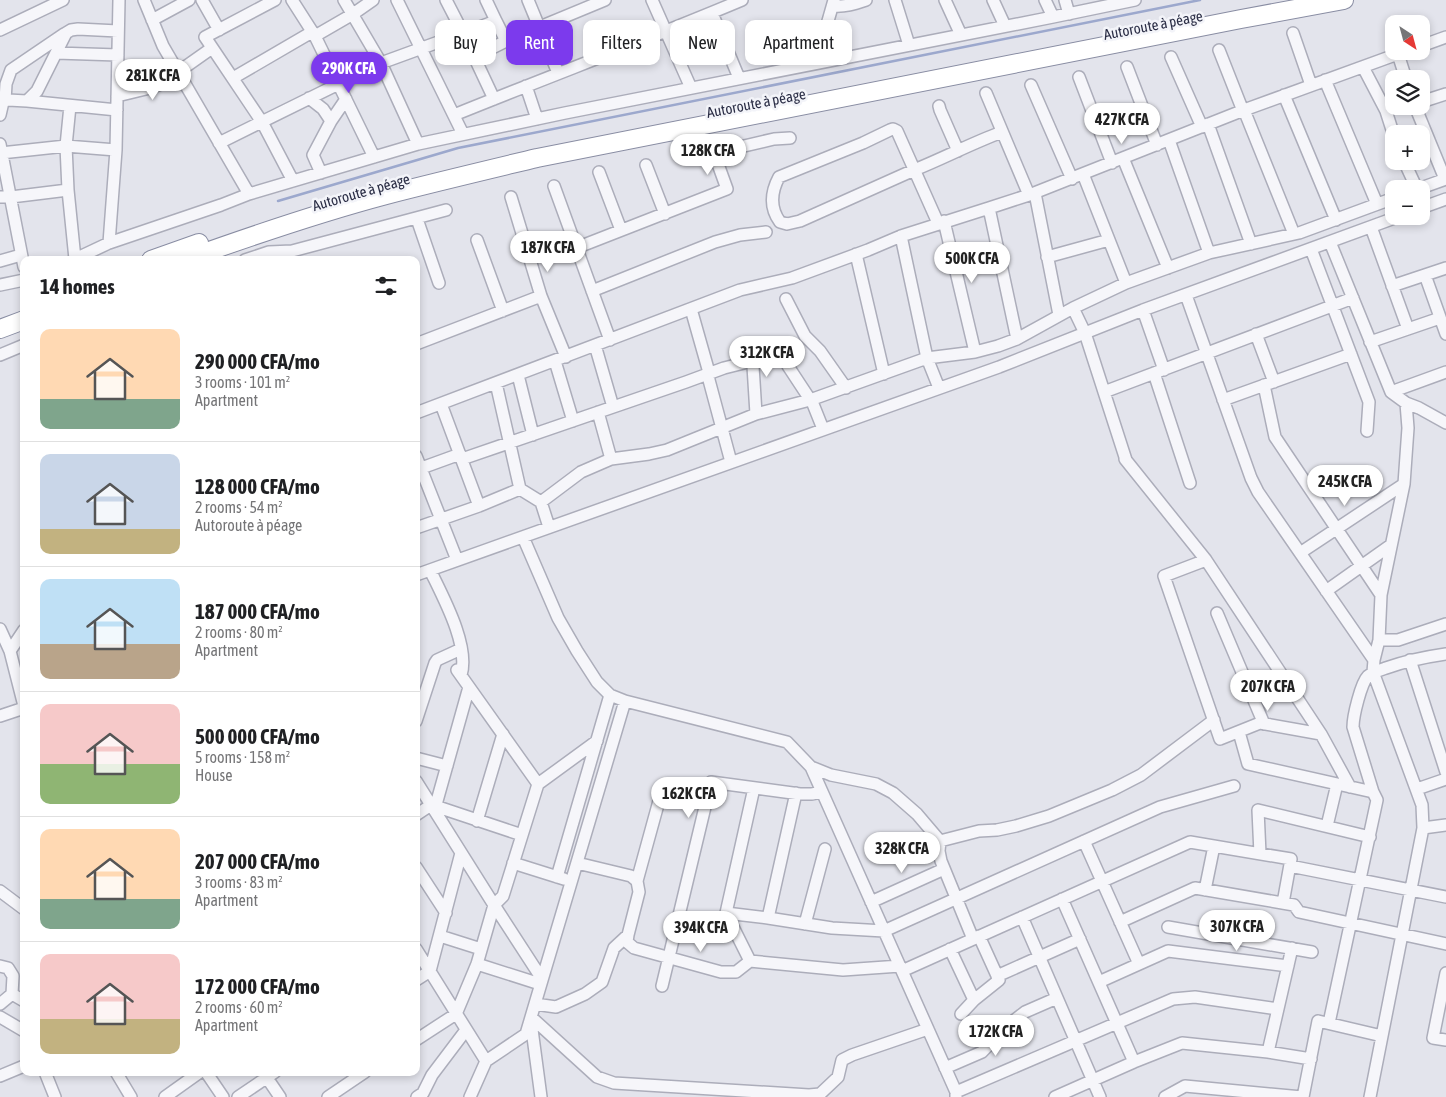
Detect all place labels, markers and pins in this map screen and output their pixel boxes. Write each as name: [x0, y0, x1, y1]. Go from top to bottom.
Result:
pin: 290K CFA: [297, 52, 401, 94]
pin: 281K CFA: [101, 58, 205, 101]
pin: 427K CFA: [1070, 102, 1174, 145]
pin: 128K CFA: [656, 134, 760, 176]
pin: 187K CFA: [496, 230, 600, 273]
pin: 500K CFA: [920, 242, 1024, 284]
pin: 312K CFA: [715, 336, 819, 378]
pin: 245K CFA: [1293, 464, 1397, 507]
pin: 207K CFA: [1216, 670, 1320, 712]
pin: 162K CFA: [637, 776, 741, 819]
pin: 328K CFA: [850, 832, 954, 874]
pin: 394K CFA: [649, 910, 753, 953]
pin: 307K CFA: [1185, 910, 1289, 952]
pin: 172K CFA: [944, 1014, 1048, 1057]

